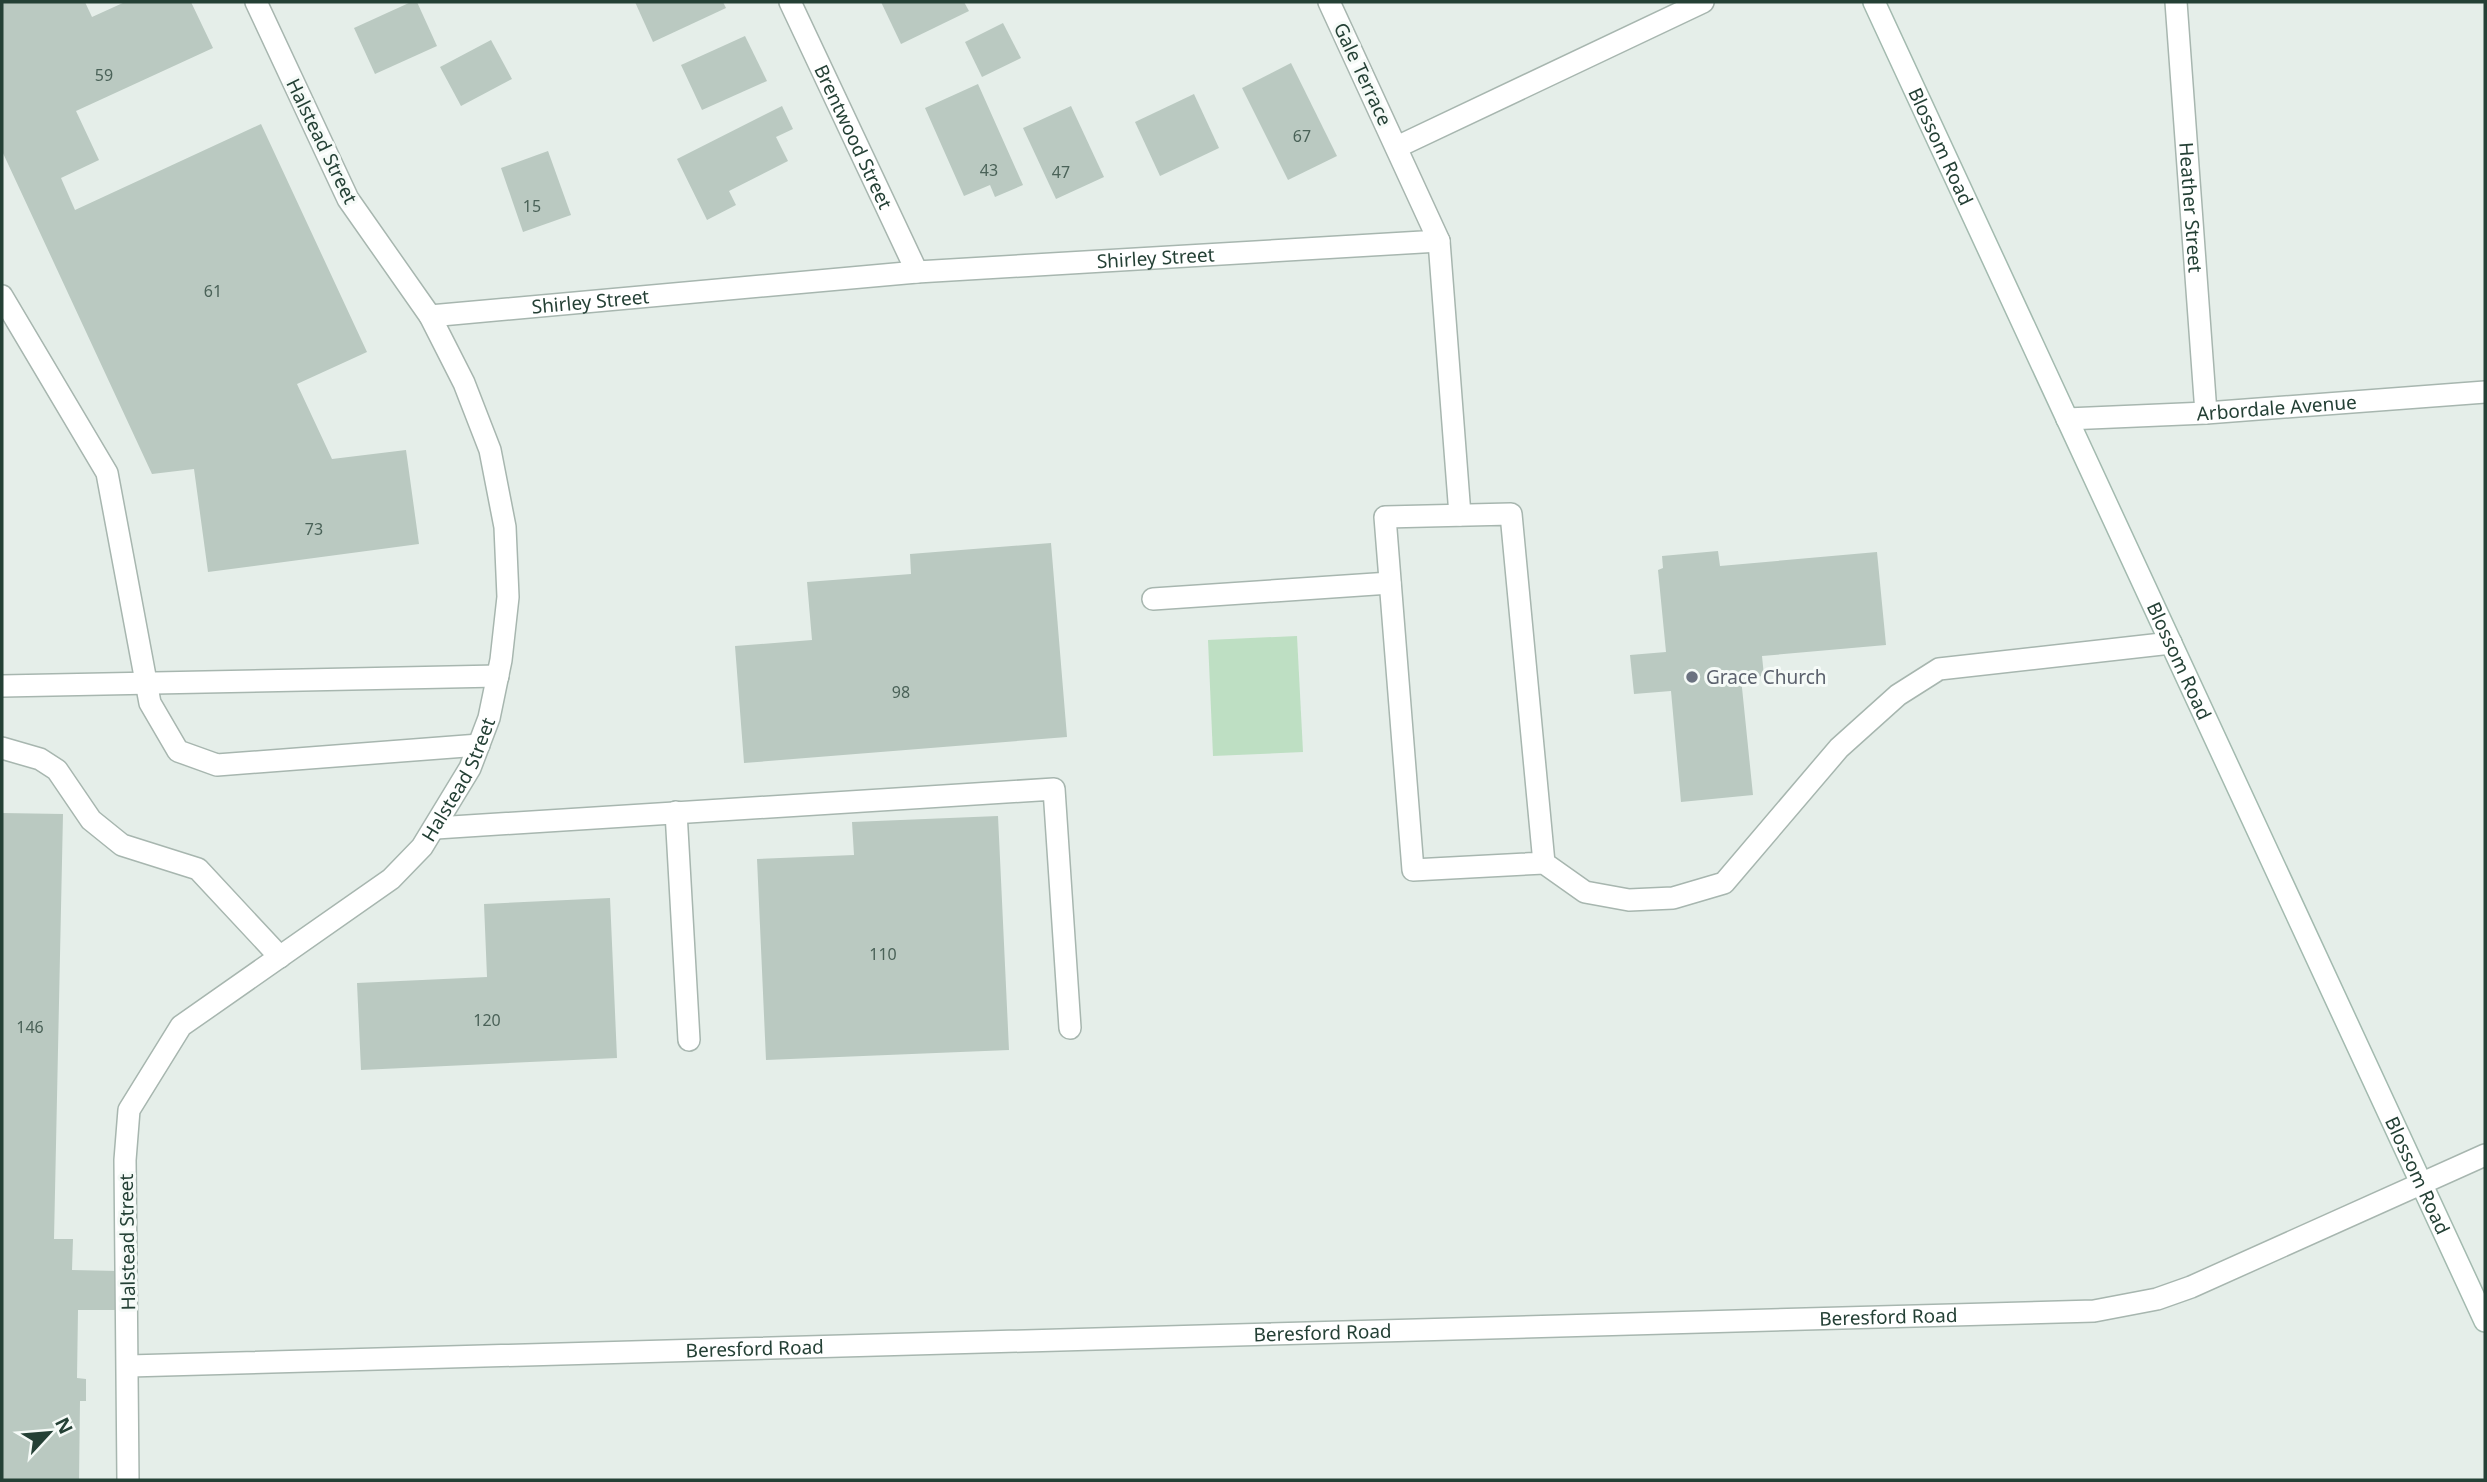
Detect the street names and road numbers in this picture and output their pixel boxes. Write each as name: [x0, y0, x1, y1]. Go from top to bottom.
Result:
street label: Gale Terrace: [1328, 18, 1398, 130]
street label: Brentwood Street: [808, 60, 899, 213]
street label: Halstead Street: [280, 74, 364, 208]
street label: Blossom Road: [1902, 83, 1979, 209]
street label: Heather Street: [2173, 141, 2209, 274]
street label: Shirley Street: [1096, 241, 1215, 274]
street label: Shirley Street: [530, 283, 650, 320]
street label: Arbordale Avenue: [2196, 389, 2358, 426]
street label: Blossom Road: [2141, 598, 2218, 724]
street label: Halstead Street: [415, 714, 501, 846]
street label: Blossom Road: [2379, 1112, 2456, 1238]
street label: Halstead Street: [113, 1173, 141, 1311]
street label: Beresford Road: [1819, 1302, 1958, 1332]
street label: Beresford Road: [1253, 1318, 1392, 1348]
street label: Beresford Road: [685, 1334, 824, 1363]

